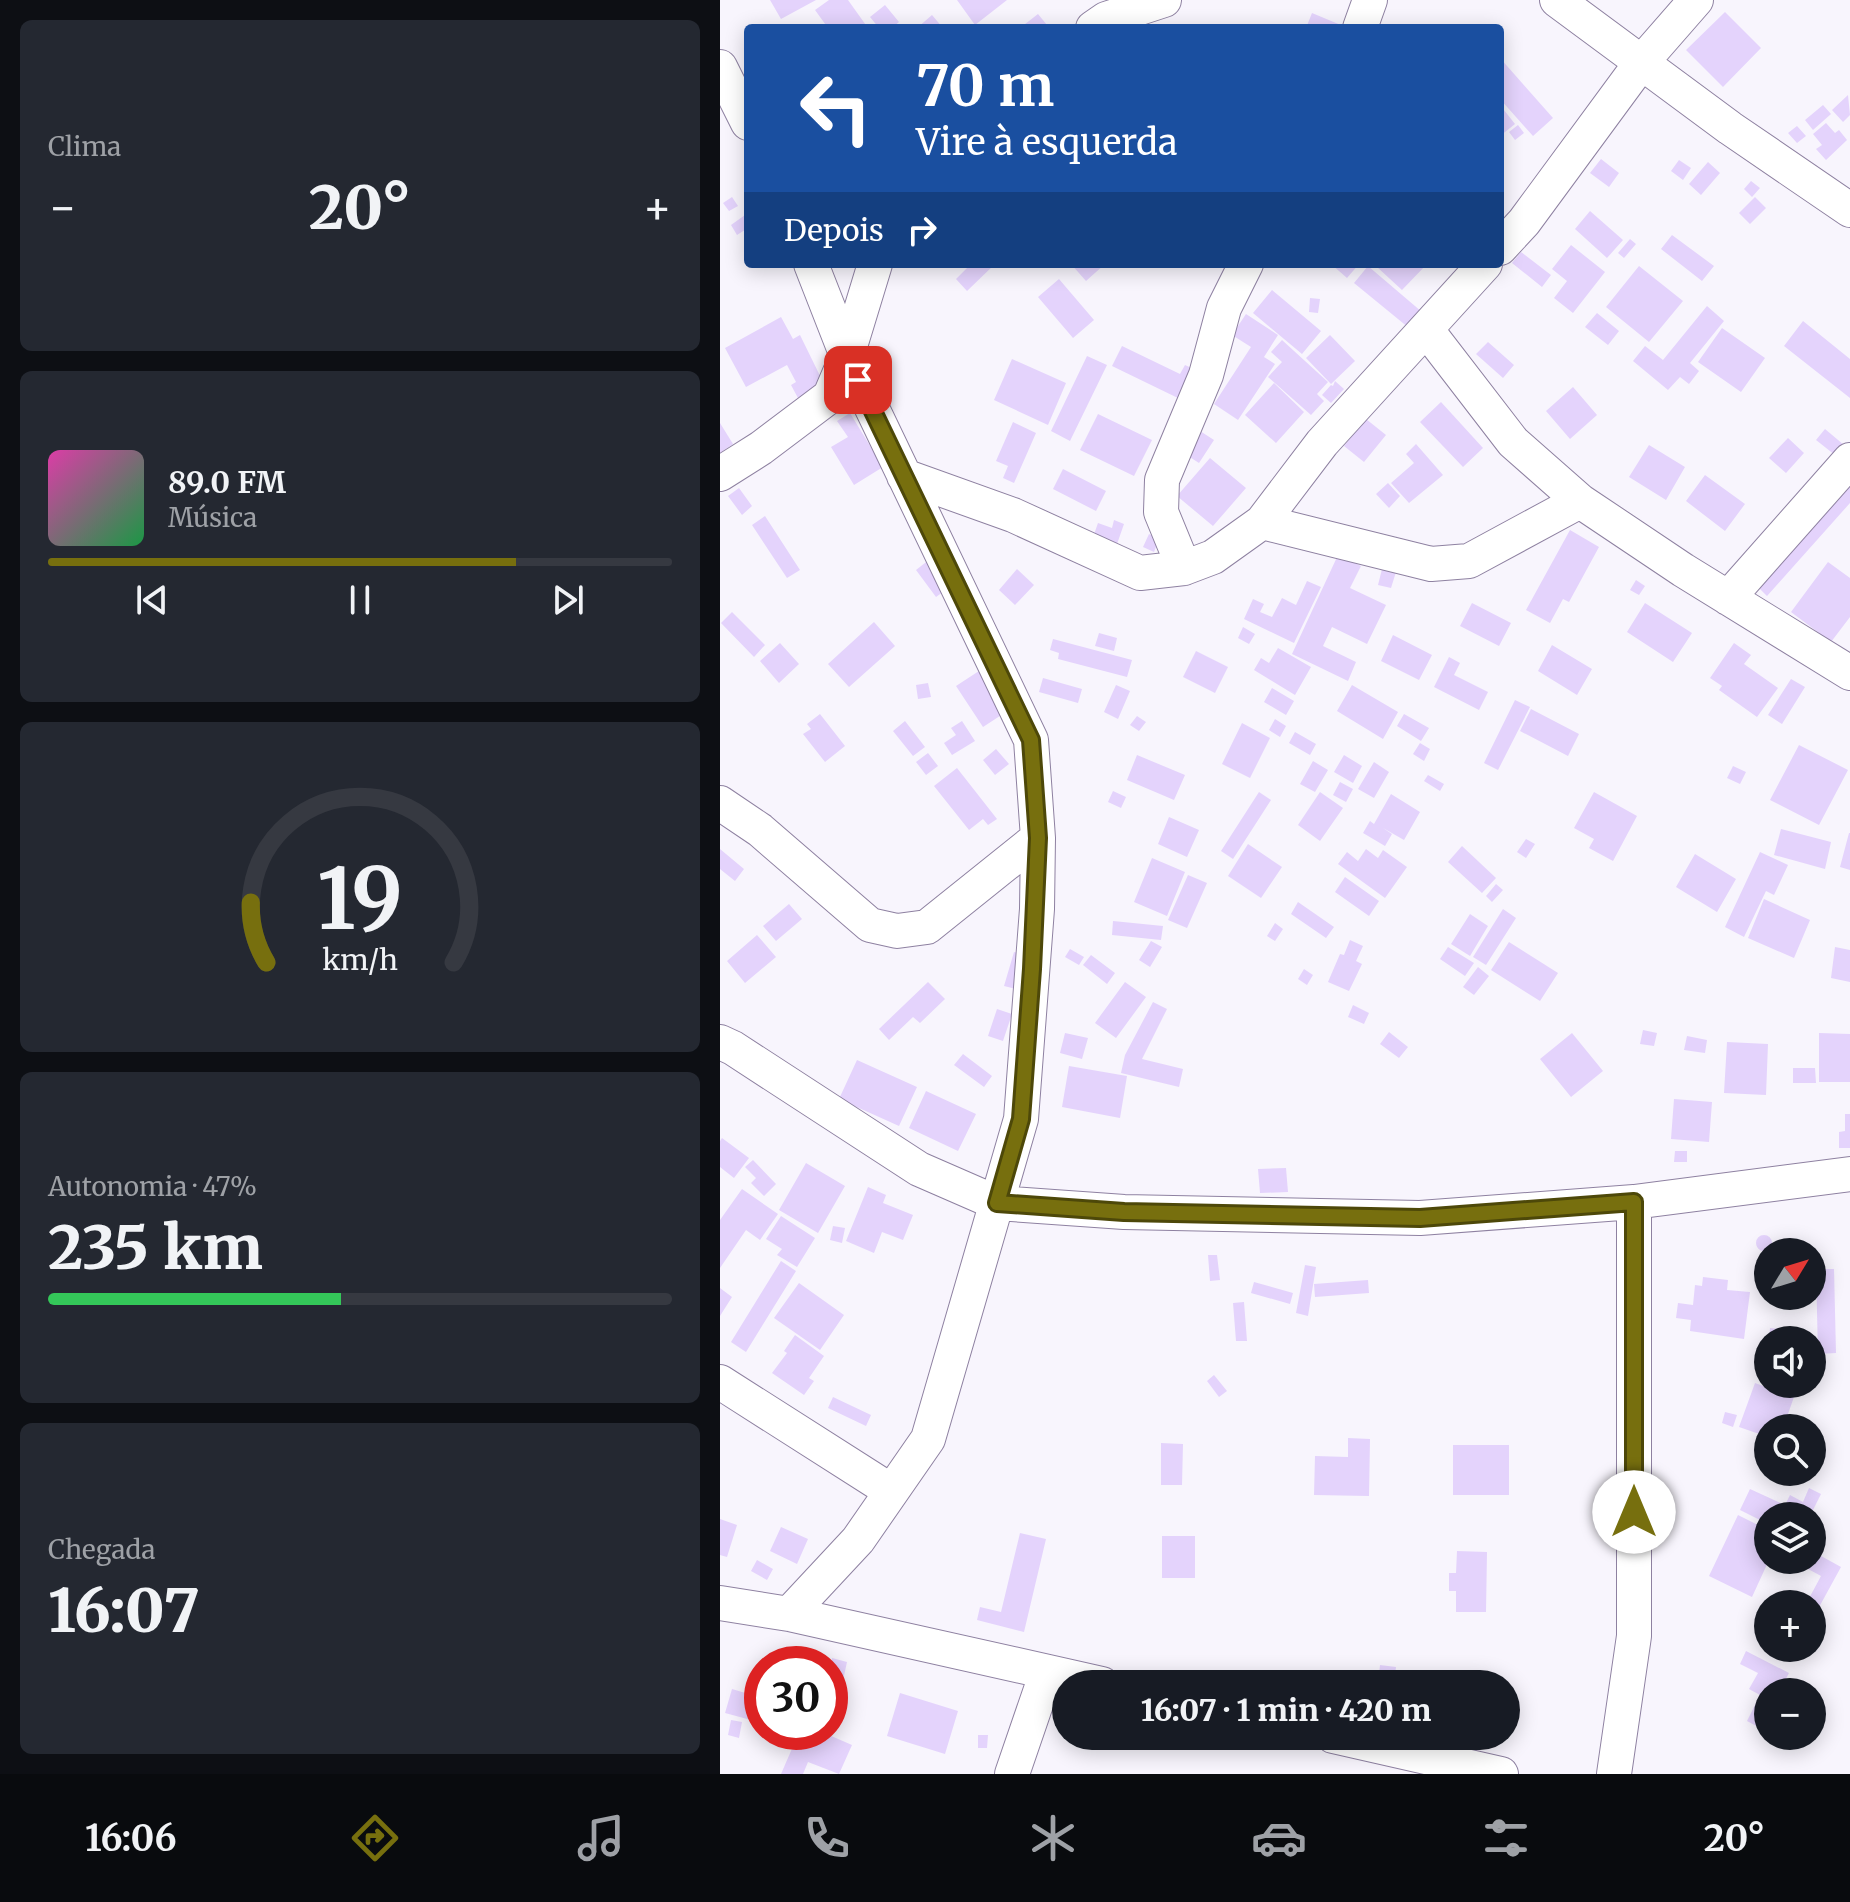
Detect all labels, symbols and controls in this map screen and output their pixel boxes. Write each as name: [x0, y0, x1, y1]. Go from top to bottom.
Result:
text: 70 m: [916, 51, 1054, 121]
icon: left: [784, 56, 888, 160]
text: Vire à esquerda: [916, 120, 1178, 165]
text: Clima: [48, 130, 121, 163]
text: 20°: [309, 170, 411, 245]
text: −: [48, 180, 77, 235]
text: +: [643, 180, 672, 235]
icon: right: [900, 208, 944, 252]
text: Depois: [784, 211, 884, 249]
pin: [824, 346, 892, 414]
icon: arrive: [836, 358, 880, 402]
text: 89.0 FM: [168, 463, 286, 501]
text: Música: [168, 501, 257, 534]
icon: previous: [130, 578, 174, 622]
icon: pause: [338, 578, 382, 622]
icon: next: [546, 578, 590, 622]
text: 19: [317, 847, 403, 952]
text: km/h: [322, 942, 398, 978]
text: Autonomia · 47%: [48, 1170, 257, 1203]
text: 235 km: [48, 1210, 263, 1285]
north arrow: [1754, 1238, 1826, 1310]
map controls: [1754, 1238, 1826, 1750]
button: sound: [1754, 1326, 1826, 1398]
button: search: [1754, 1414, 1826, 1486]
position arrow: [1592, 1470, 1676, 1554]
button: layers: [1754, 1502, 1826, 1574]
text: Chegada: [48, 1533, 155, 1566]
text: 16:07: [48, 1573, 200, 1648]
button: +: [1754, 1590, 1826, 1662]
speed limit sign: 30: [744, 1646, 848, 1750]
button: −: [1754, 1678, 1826, 1750]
text: 16:07 · 1 min · 420 m: [1141, 1691, 1431, 1729]
icon: directions: [347, 1810, 403, 1866]
icon: music: [573, 1810, 629, 1866]
icon: phone: [799, 1810, 855, 1866]
icon: climate: [1025, 1810, 1081, 1866]
icon: car: [1251, 1810, 1307, 1866]
icon: filters: [1478, 1810, 1534, 1866]
text: 16:06: [85, 1816, 177, 1861]
text: 20°: [1704, 1816, 1765, 1861]

